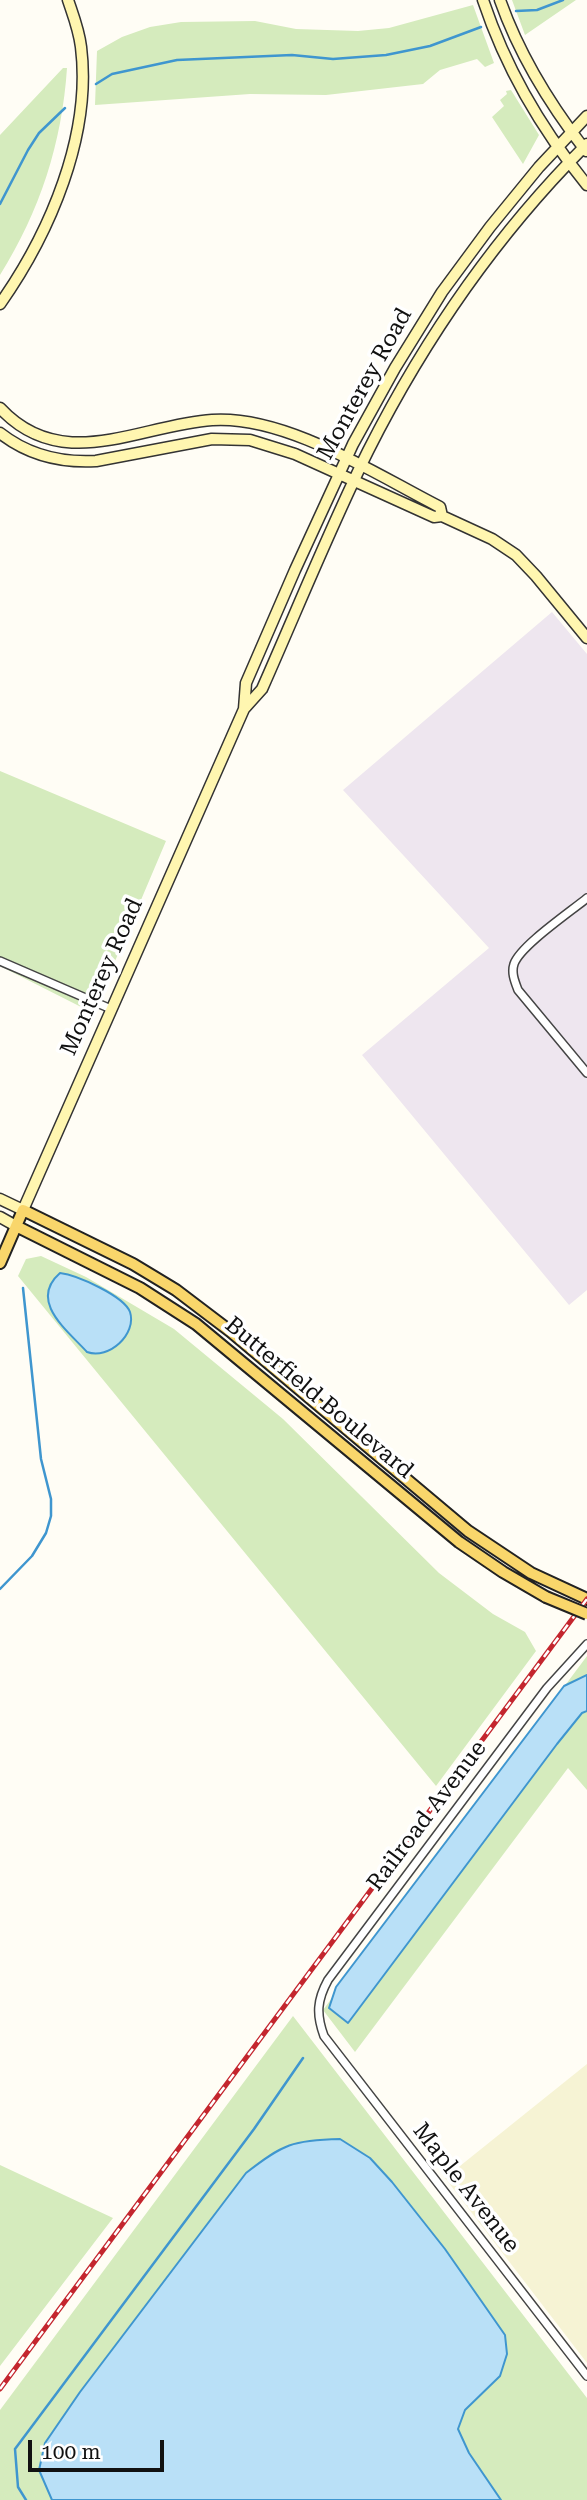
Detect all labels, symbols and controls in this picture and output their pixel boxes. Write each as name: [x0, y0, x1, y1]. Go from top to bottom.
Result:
street label: Monterey Road: [312, 303, 418, 465]
street label: Monterey Road: [55, 894, 149, 1060]
street label: Butterfield Boulevard: [219, 1311, 419, 1485]
street label: Railroad Avenue: [362, 1735, 492, 1897]
street label: Maple Avenue: [407, 2118, 525, 2258]
scale bar: [32, 2426, 168, 2470]
text: 100 m: [41, 2440, 101, 2464]

